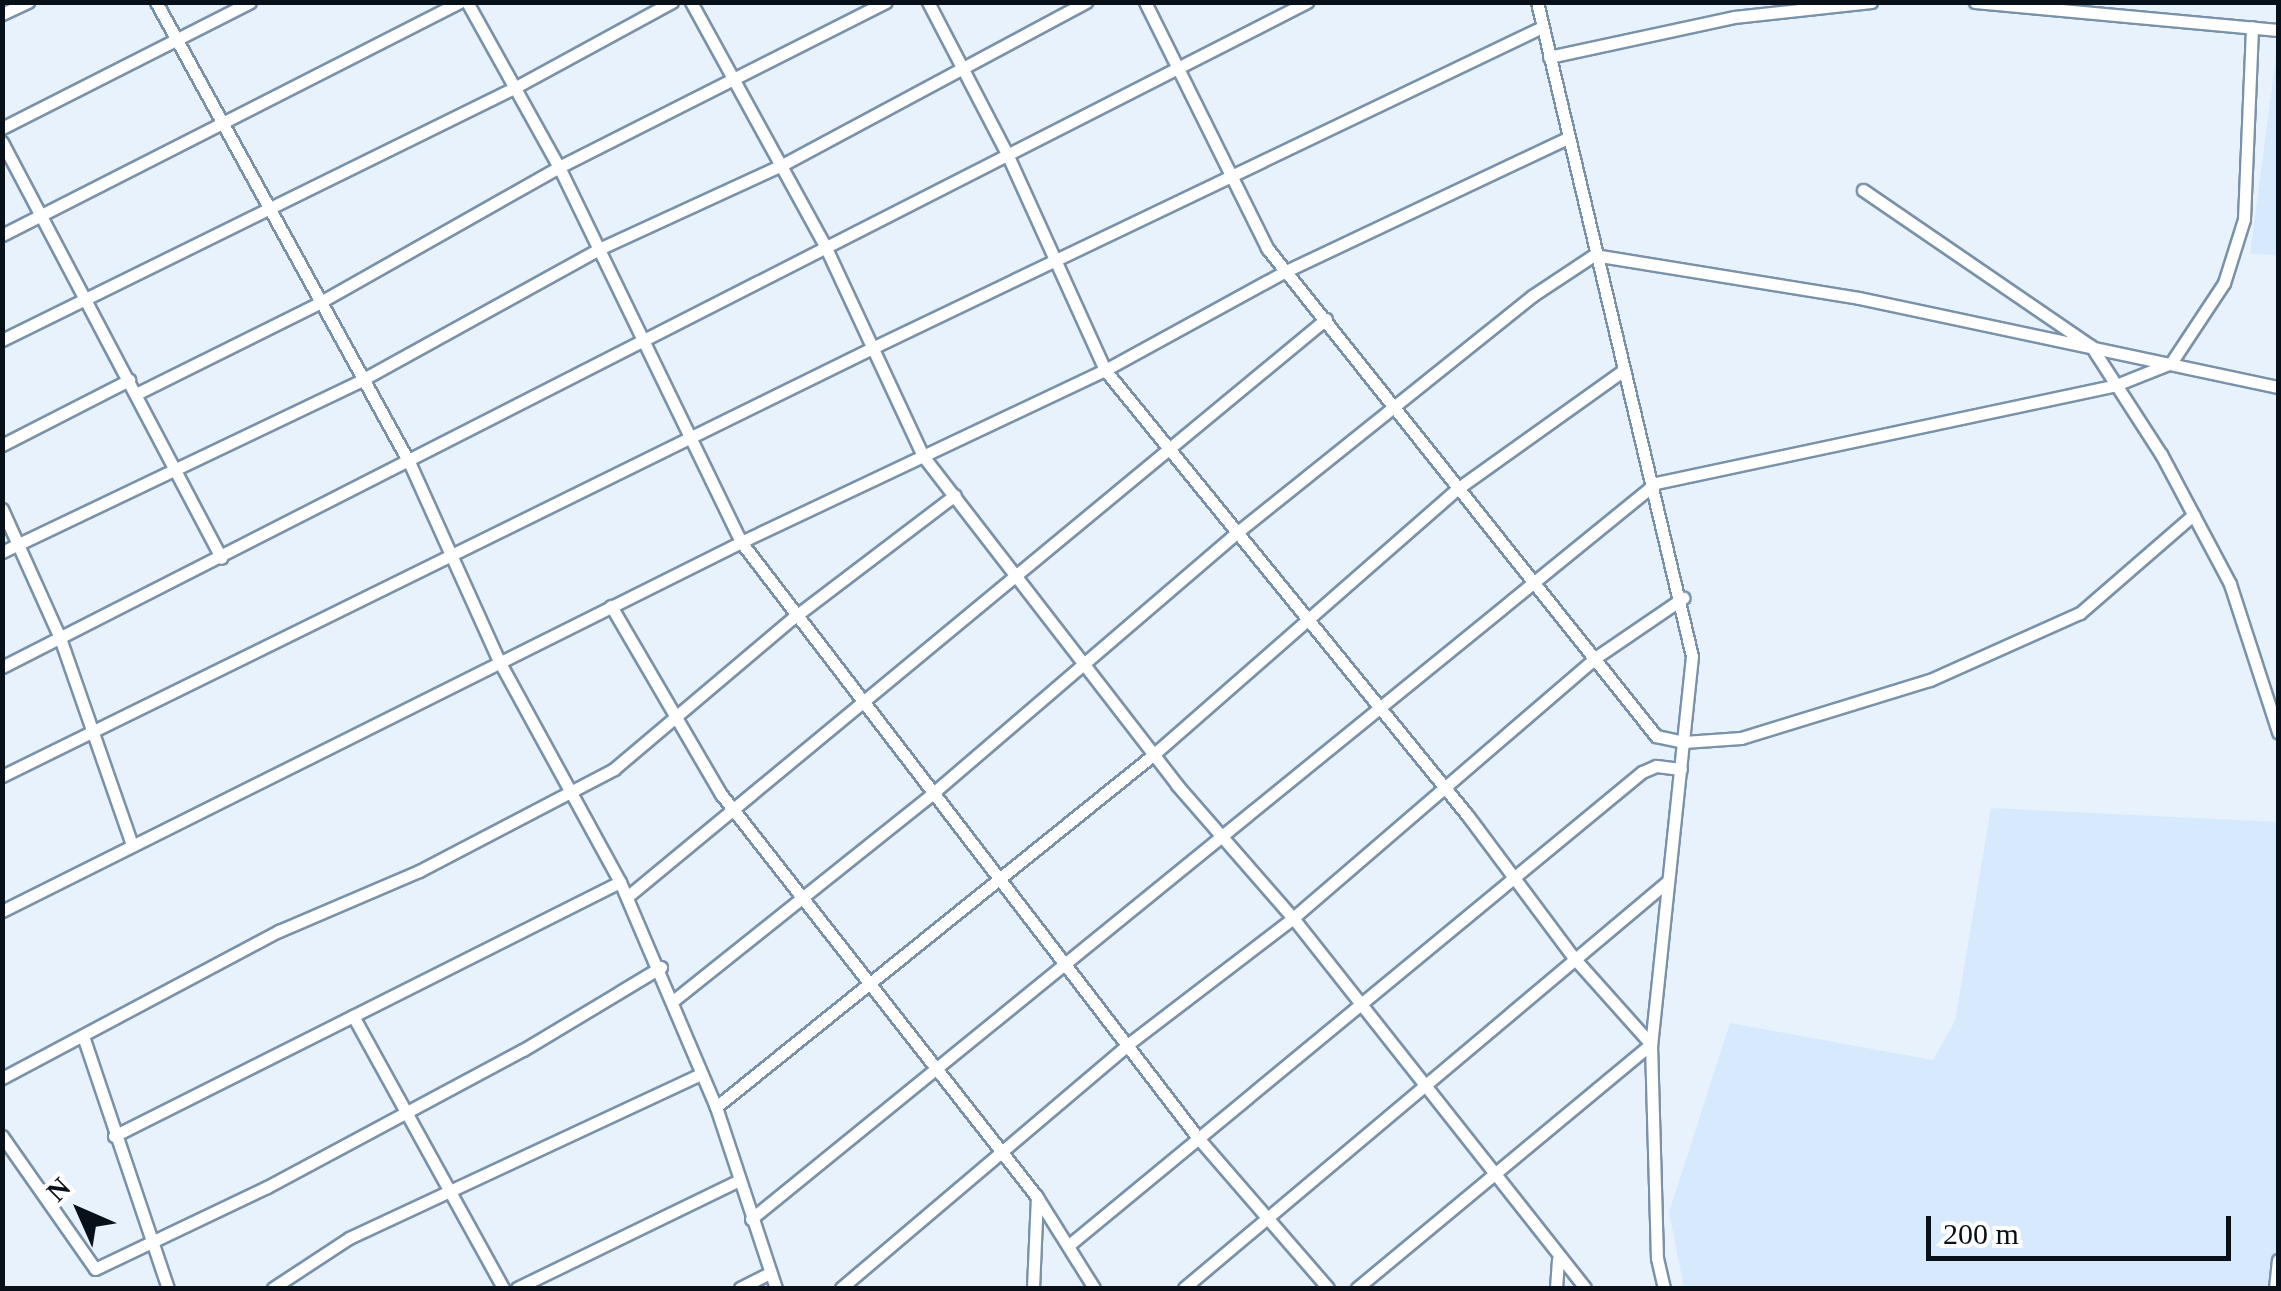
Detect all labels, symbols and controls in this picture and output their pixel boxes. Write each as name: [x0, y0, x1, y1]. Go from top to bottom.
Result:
north arrow: [30, 1161, 130, 1261]
text: N: [40, 1171, 77, 1208]
scale bar: [1931, 1196, 2236, 1258]
text: 200 m: [1943, 1217, 2019, 1250]

